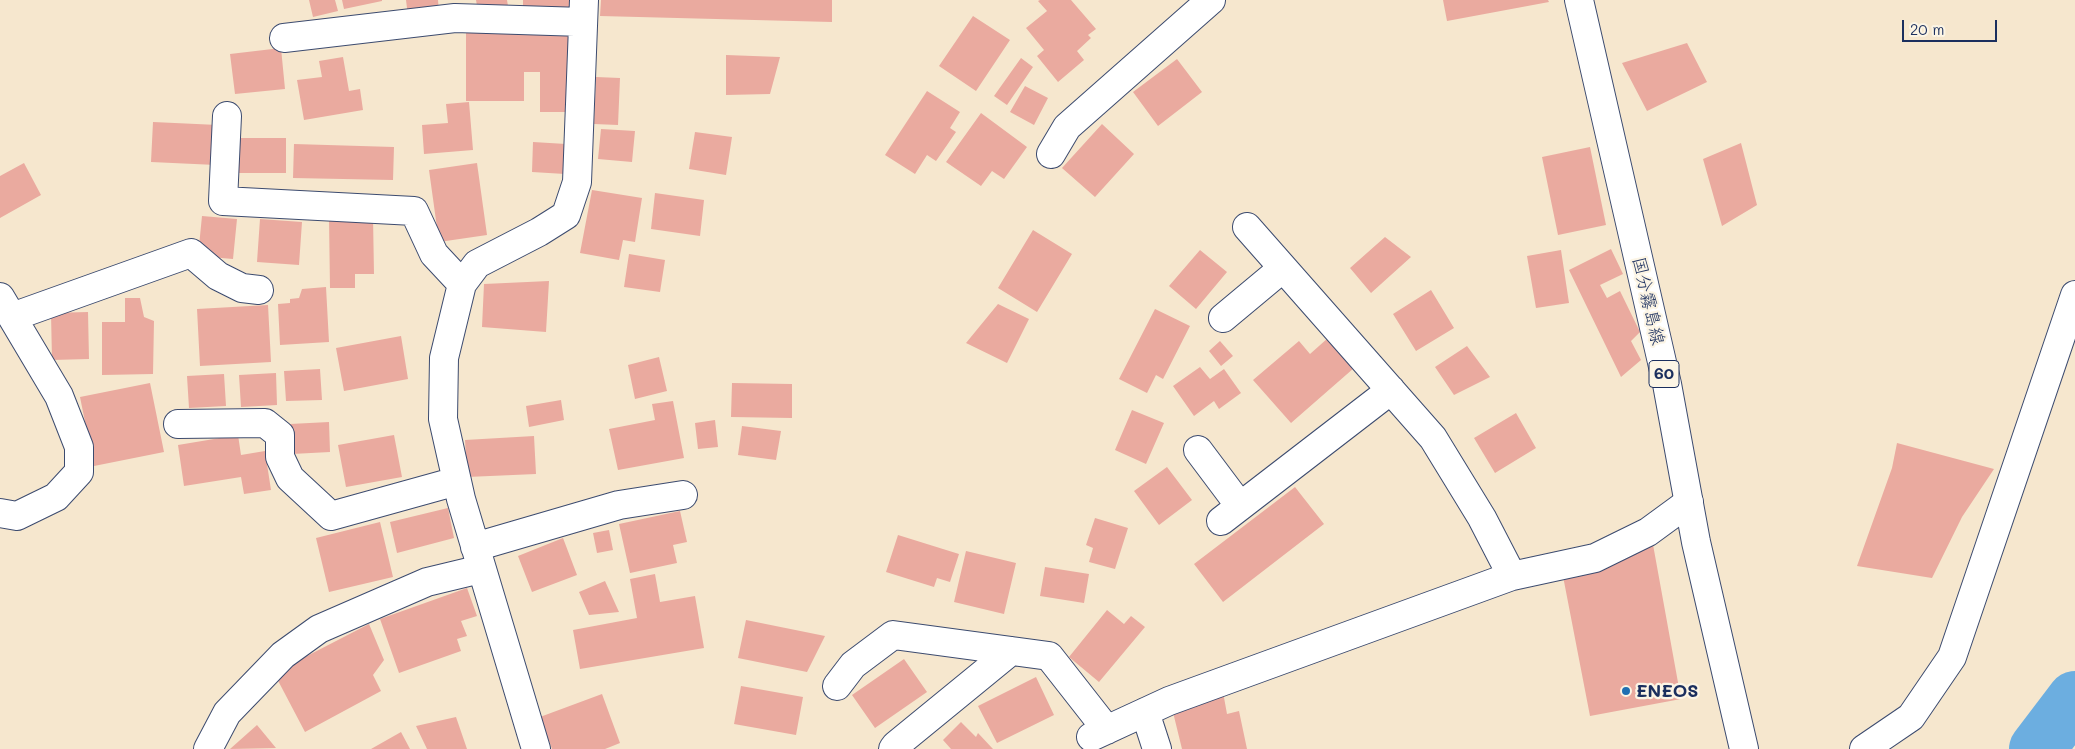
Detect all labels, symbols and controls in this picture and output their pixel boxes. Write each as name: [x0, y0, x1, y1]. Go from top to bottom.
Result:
scale bar: [1905, 10, 2000, 42]
text: 20 m: [1910, 19, 1944, 39]
street label: 国分霧島線: [1627, 255, 1669, 347]
road number: 60: [1649, 360, 1679, 388]
place label: ENEOS: [1636, 680, 1699, 702]
marker: ENEOS: [1620, 685, 1632, 697]

